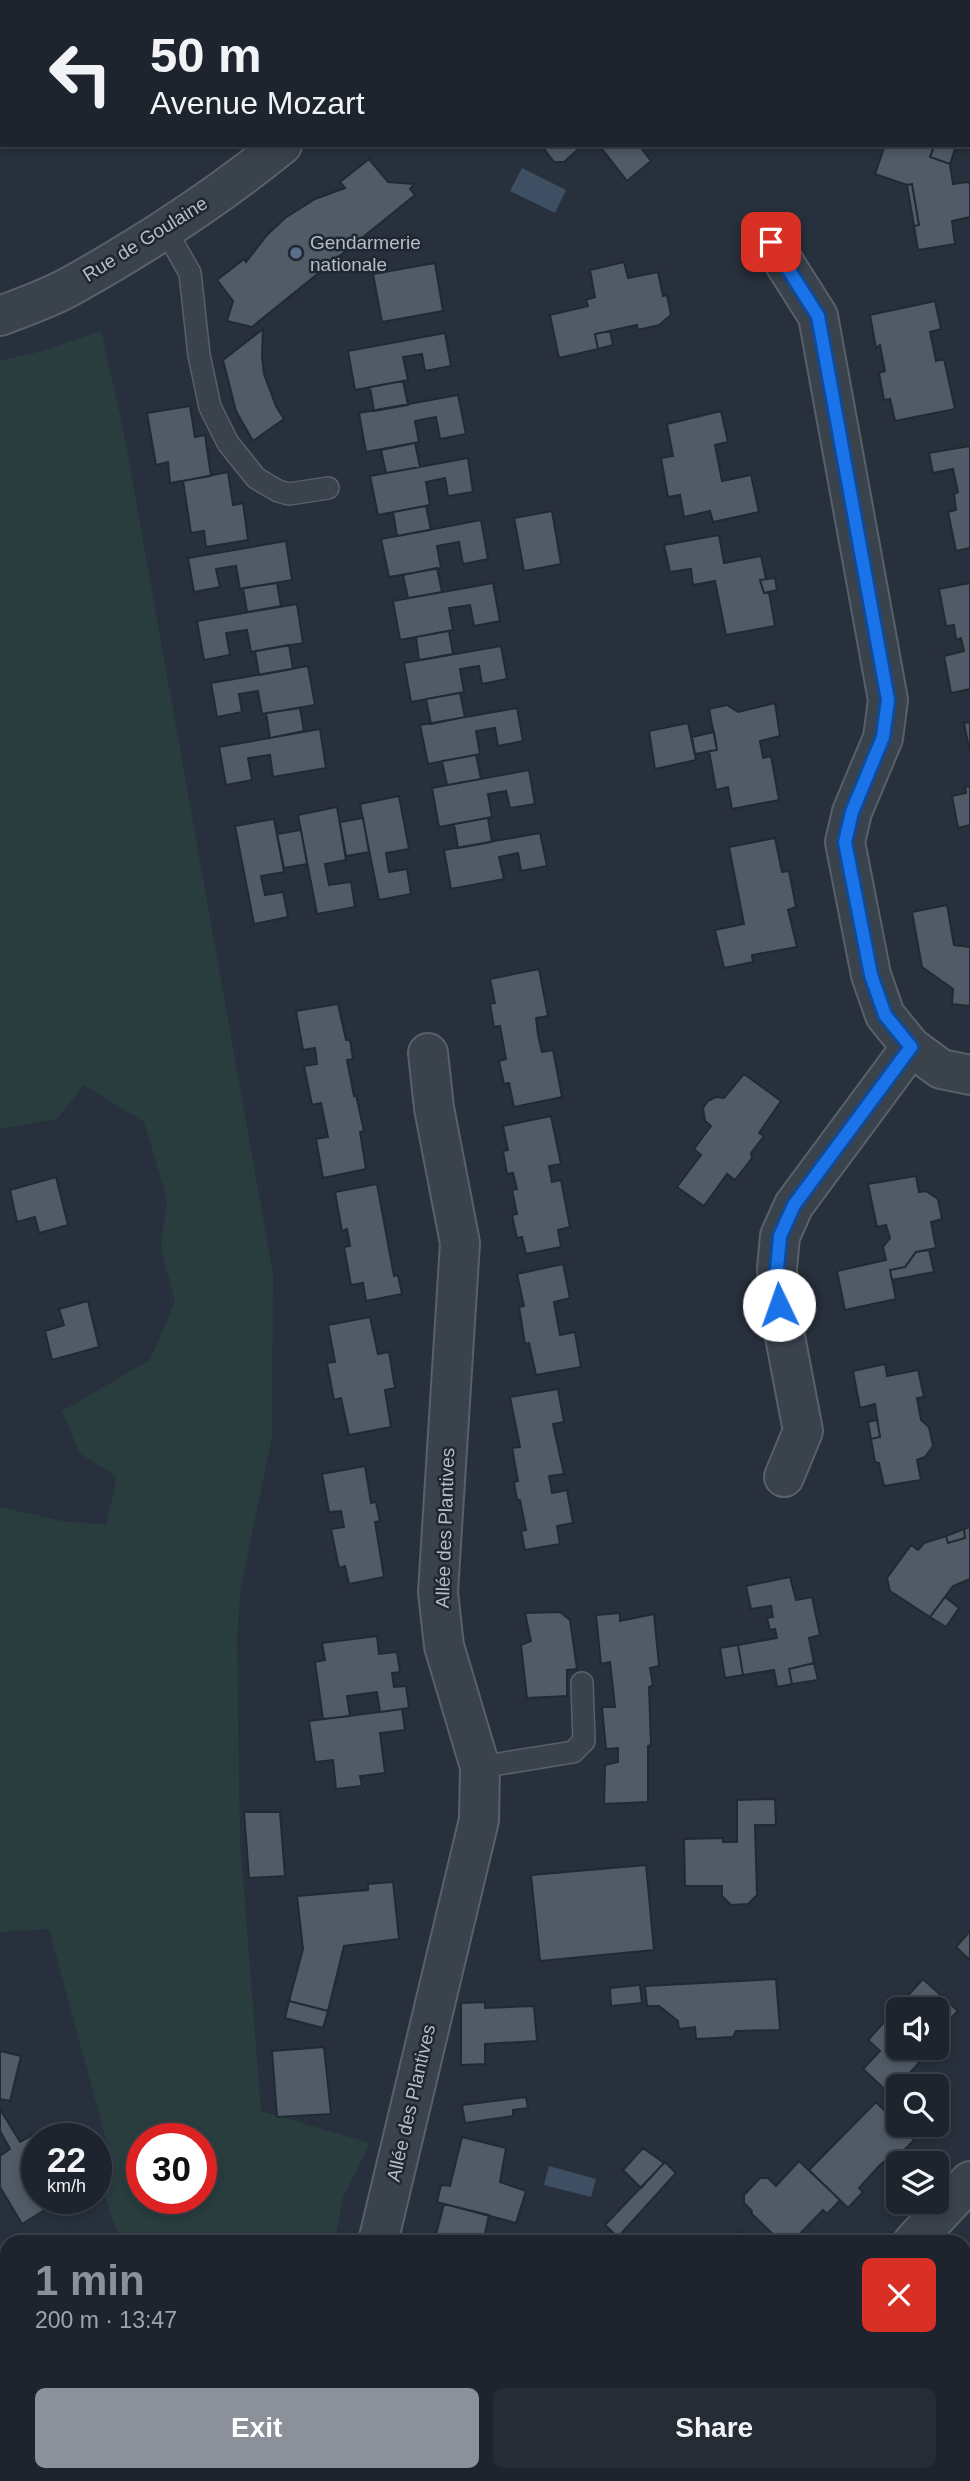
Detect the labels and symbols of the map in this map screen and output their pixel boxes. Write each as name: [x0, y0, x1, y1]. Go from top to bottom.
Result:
street label: Rue de Goulaine: [79, 192, 211, 286]
pin: [741, 212, 801, 272]
place label: Gendarmerie nationale: [310, 232, 421, 275]
marker: Gendarmerie nationale: [288, 245, 304, 261]
position arrow: [742, 1268, 816, 1342]
street label: Allée des Plantives: [432, 1447, 458, 1609]
street label: Allée des Plantives: [383, 2022, 439, 2184]
speed limit sign: 30: [126, 2123, 217, 2214]

